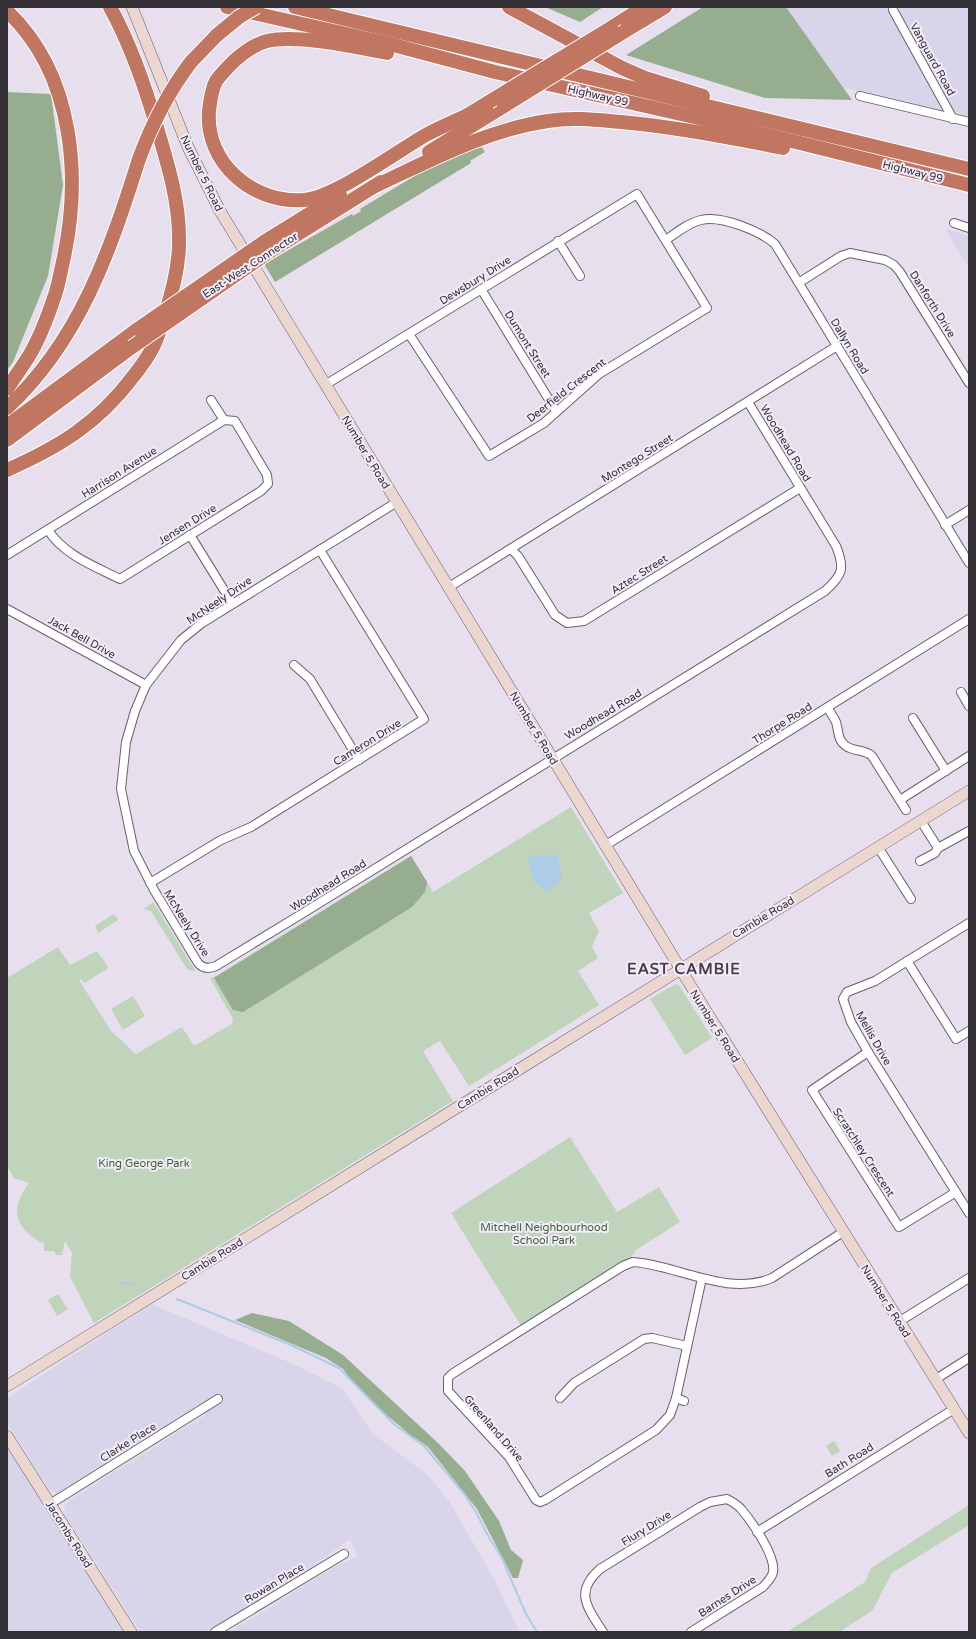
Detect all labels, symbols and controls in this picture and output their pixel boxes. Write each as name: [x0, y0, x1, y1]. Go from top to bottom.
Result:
street label: Vanguard Road: [907, 21, 958, 98]
street label: Highway 99: [566, 82, 630, 109]
street label: Number 5 Road: [177, 133, 226, 213]
street label: Highway 99: [881, 158, 945, 185]
street label: East-West Connector: [200, 229, 301, 301]
street label: Dewsbury Drive: [437, 253, 513, 308]
street label: Danforth Drive: [907, 268, 958, 340]
street label: Dumont Street: [502, 308, 553, 380]
street label: Dallyn Road: [828, 316, 871, 377]
street label: Deerfield Crescent: [524, 356, 608, 425]
street label: Woodhead Road: [757, 402, 814, 484]
street label: Number 5 Road: [339, 413, 393, 491]
street label: Montego Street: [599, 431, 675, 486]
street label: Harrison Avenue: [79, 444, 159, 501]
street label: Jensen Drive: [156, 501, 219, 547]
street label: Aztec Street: [609, 552, 670, 597]
street label: McNeely Drive: [184, 574, 254, 627]
street label: Jack Bell Drive: [46, 614, 118, 661]
street label: Woodhead Road: [562, 686, 644, 743]
street label: Number 5 Road: [507, 689, 561, 767]
street label: Thorpe Road: [750, 700, 815, 747]
street label: Cameron Drive: [331, 716, 404, 768]
street label: Woodhead Road: [288, 857, 369, 914]
street label: McNeely Drive: [161, 888, 212, 959]
street label: Cambie Road: [730, 894, 797, 941]
district label: EAST CAMBIE: [627, 960, 741, 978]
street label: Number 5 Road: [687, 988, 742, 1065]
street label: Mellis Drive: [853, 1009, 894, 1068]
street label: Cambie Road: [455, 1064, 522, 1113]
street label: Scratchley Crescent: [830, 1105, 897, 1199]
park label: King George Park: [98, 1157, 190, 1170]
park label: Mitchell Neighbourhood School Park: [480, 1221, 608, 1247]
street label: Cambie Road: [179, 1235, 246, 1284]
street label: Number 5 Road: [858, 1263, 913, 1340]
street label: Greenland Drive: [461, 1392, 526, 1464]
street label: Clarke Place: [98, 1420, 159, 1465]
street label: Bath Road: [822, 1440, 876, 1481]
street label: Jacombs Road: [43, 1498, 94, 1570]
street label: Flury Drive: [619, 1508, 674, 1549]
street label: Rowan Place: [242, 1561, 306, 1606]
street label: Barnes Drive: [696, 1573, 759, 1620]

